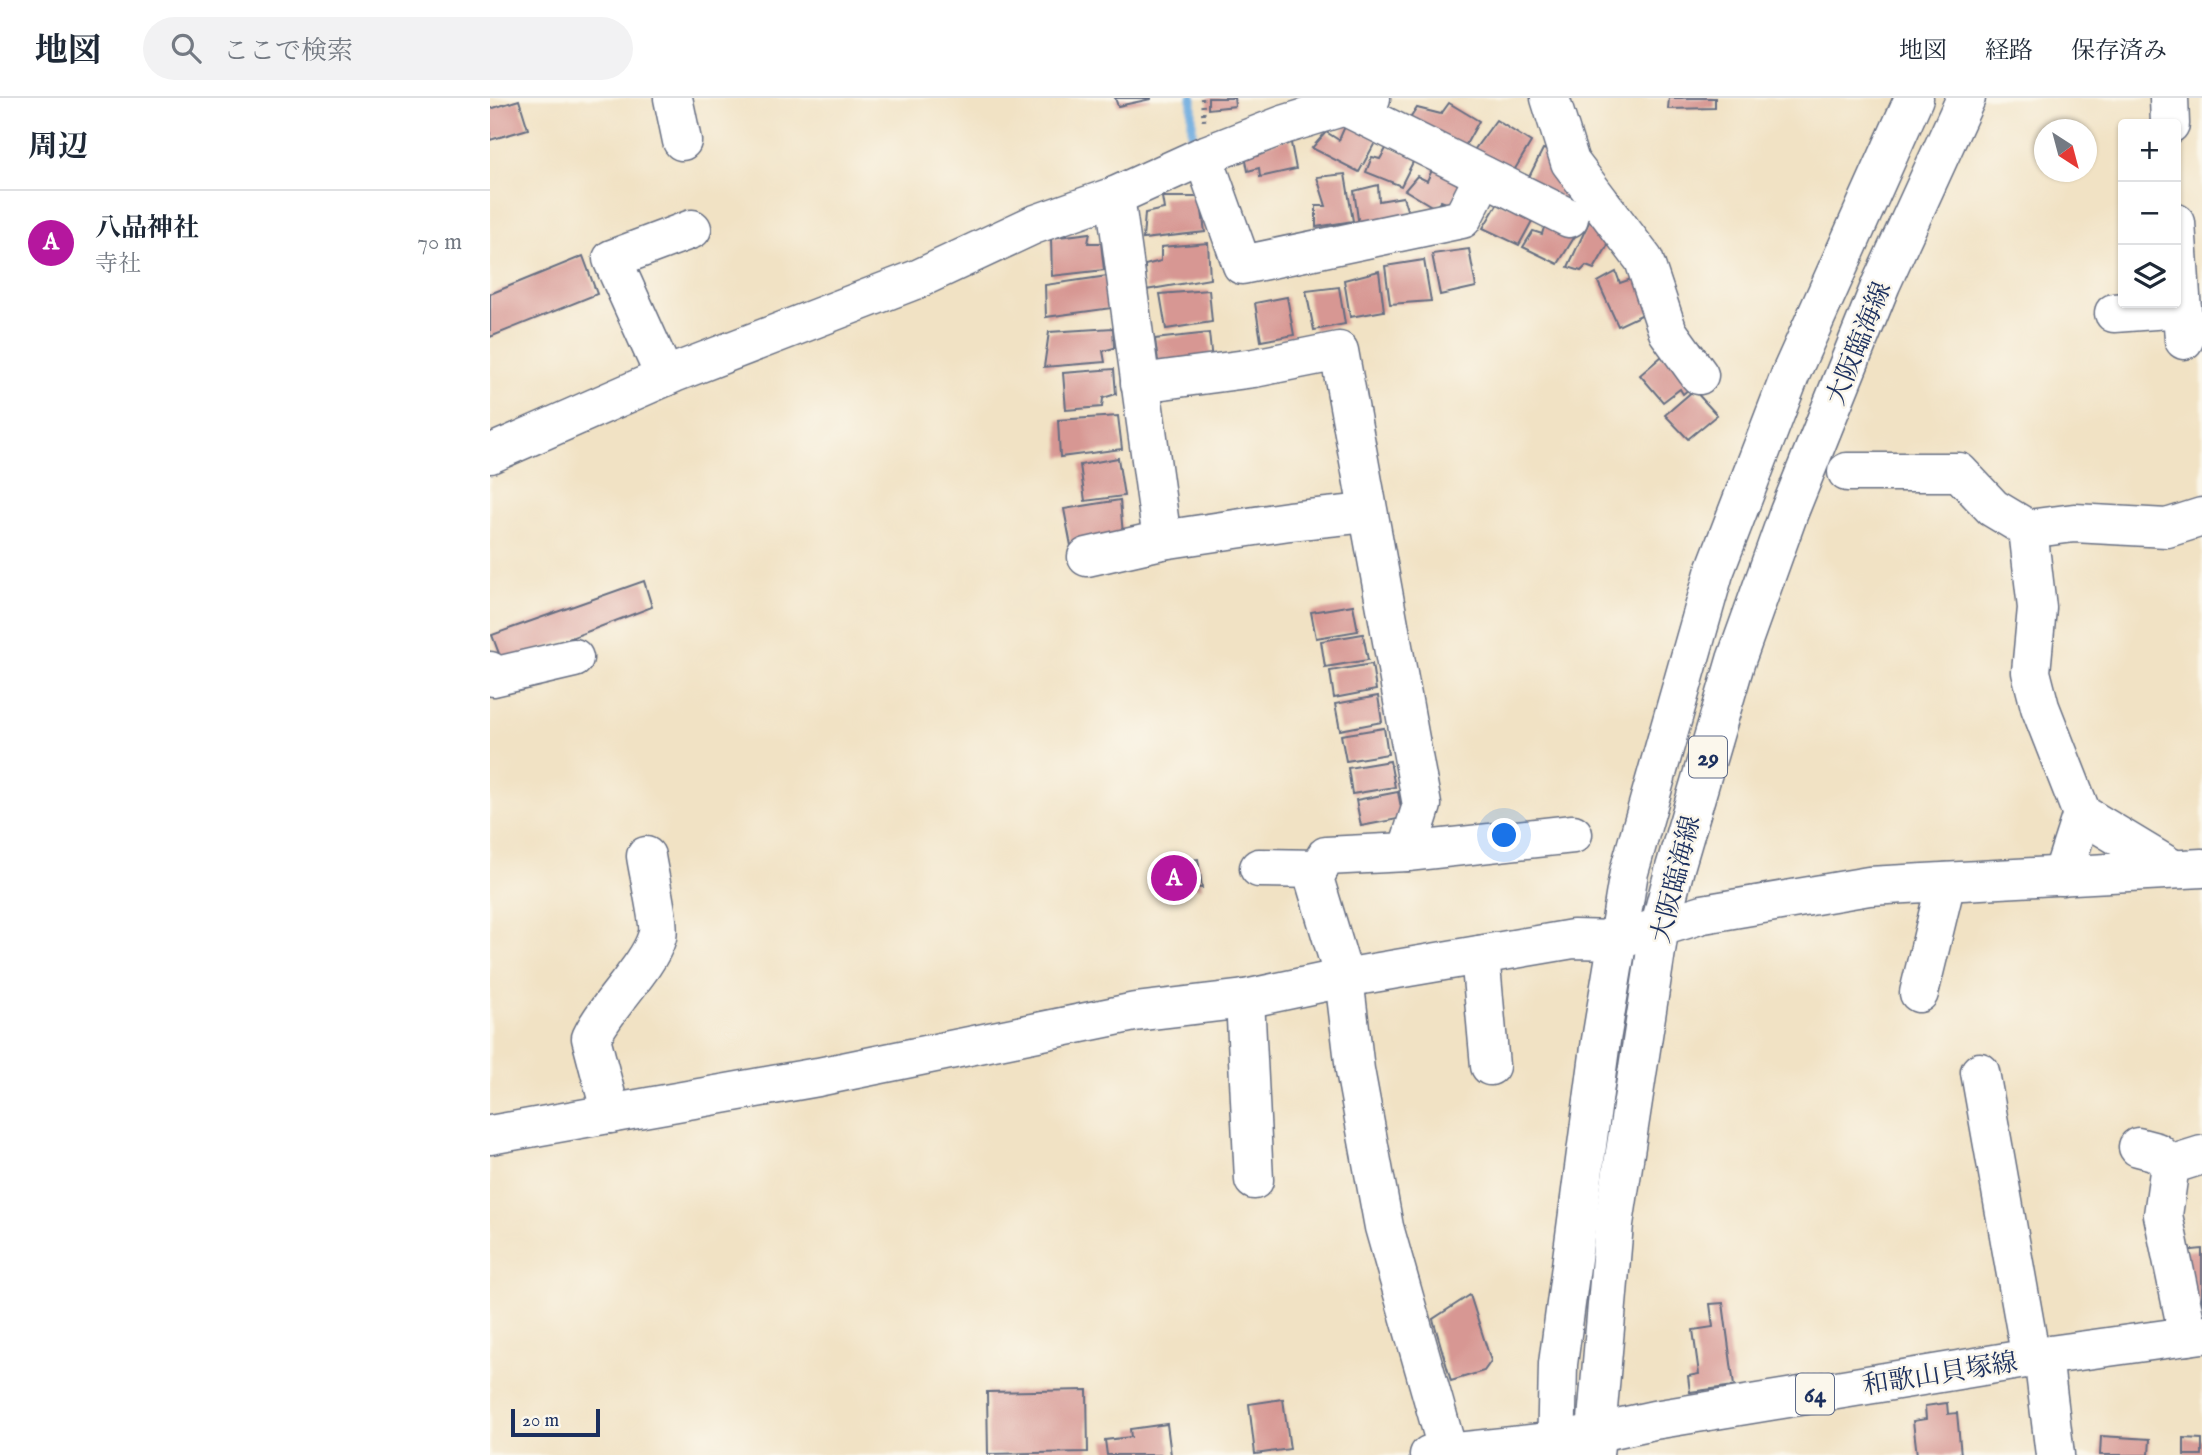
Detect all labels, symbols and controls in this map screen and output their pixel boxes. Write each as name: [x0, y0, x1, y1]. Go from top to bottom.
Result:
search box: [143, 17, 633, 80]
icon: search: [167, 29, 205, 67]
text: 地図: [35, 31, 101, 73]
text: ここで検索: [223, 35, 353, 68]
text: 地図: [1899, 36, 1947, 67]
text: 経路: [1985, 36, 2033, 67]
text: 保存済み: [2071, 36, 2167, 67]
north arrow: [2034, 119, 2097, 182]
map controls: [2118, 119, 2181, 308]
button: +: [2118, 119, 2181, 182]
text: 周辺: [28, 129, 88, 167]
button: −: [2118, 182, 2181, 245]
text: 八品神社: [95, 212, 199, 245]
text: A: [43, 228, 59, 257]
text: 70 m: [417, 228, 462, 257]
button: layers: [2118, 245, 2181, 308]
text: 寺社: [95, 250, 141, 279]
street label: 大阪臨海線: [1820, 277, 1899, 410]
road number: 29: [1689, 736, 1727, 778]
street label: 大阪臨海線: [1645, 812, 1708, 946]
your location: [1487, 818, 1521, 852]
pin: A: [1151, 852, 1197, 904]
street label: 和歌山貝塚線: [1861, 1346, 2020, 1403]
road number: 64: [1796, 1374, 1834, 1414]
scale bar: [511, 1406, 600, 1438]
text: 20 m: [522, 1409, 559, 1433]

